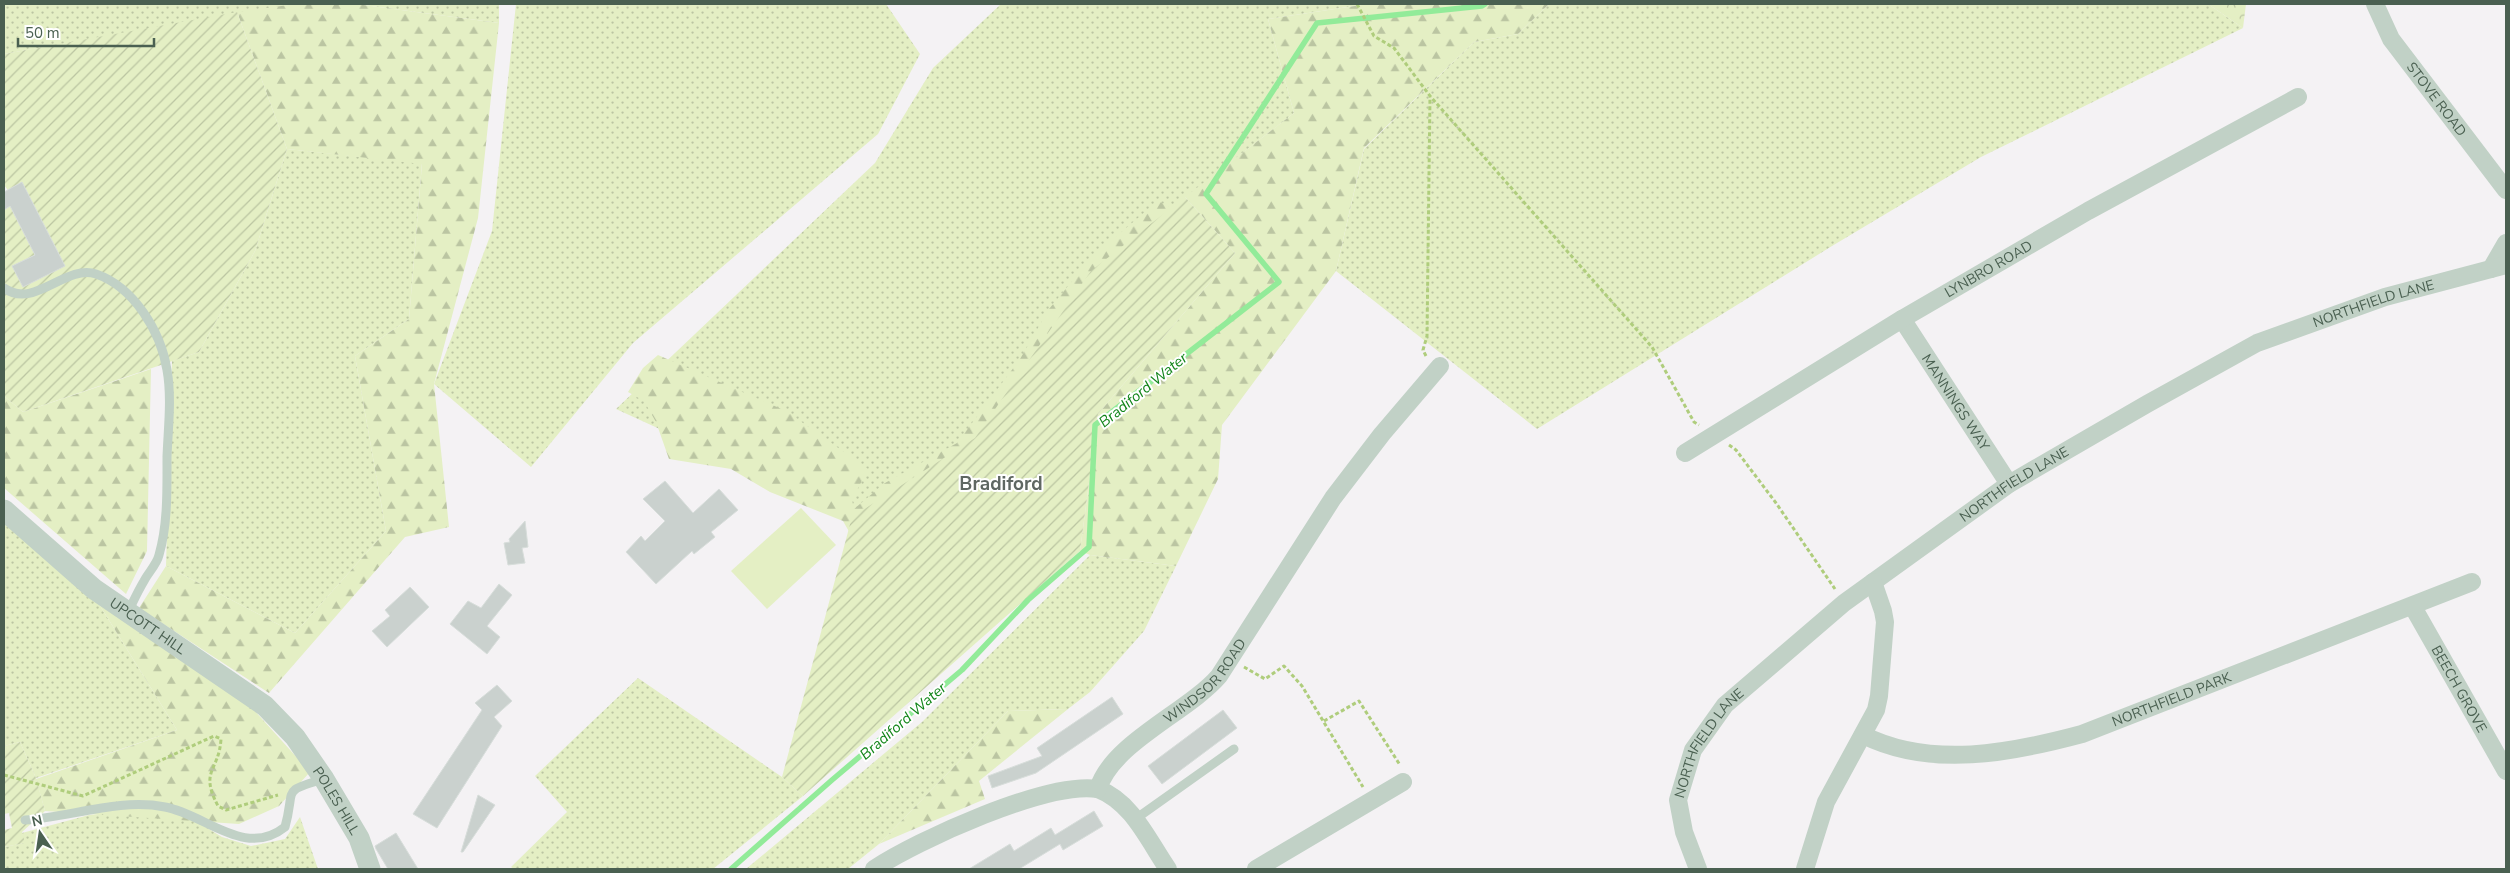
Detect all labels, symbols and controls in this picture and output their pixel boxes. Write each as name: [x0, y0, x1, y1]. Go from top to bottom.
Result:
scale bar: [18, 15, 154, 47]
text: 50 m: [25, 23, 60, 43]
street label: STOVE ROAD: [2402, 58, 2471, 140]
street label: LYNBRO ROAD: [1941, 236, 2036, 302]
street label: NORTHFIELD LANE: [2310, 275, 2436, 332]
water label: Bradiford Water: [1094, 348, 1192, 432]
street label: MANNINGS WAY: [1917, 350, 1994, 455]
street label: NORTHFIELD LANE: [1956, 442, 2072, 527]
district label: Bradiford: [959, 471, 1043, 497]
street label: UPCOTT HILL: [106, 593, 190, 659]
street label: WINDSOR ROAD: [1160, 635, 1251, 728]
street label: BEECH GROVE: [2427, 642, 2491, 736]
street label: NORTHFIELD PARK: [2109, 668, 2234, 731]
water label: Bradiford Water: [855, 677, 951, 764]
street label: NORTHFIELD LANE: [1670, 684, 1748, 800]
street label: POLES HILL: [308, 763, 364, 839]
north arrow: [15, 808, 65, 858]
text: N: [30, 810, 44, 831]

